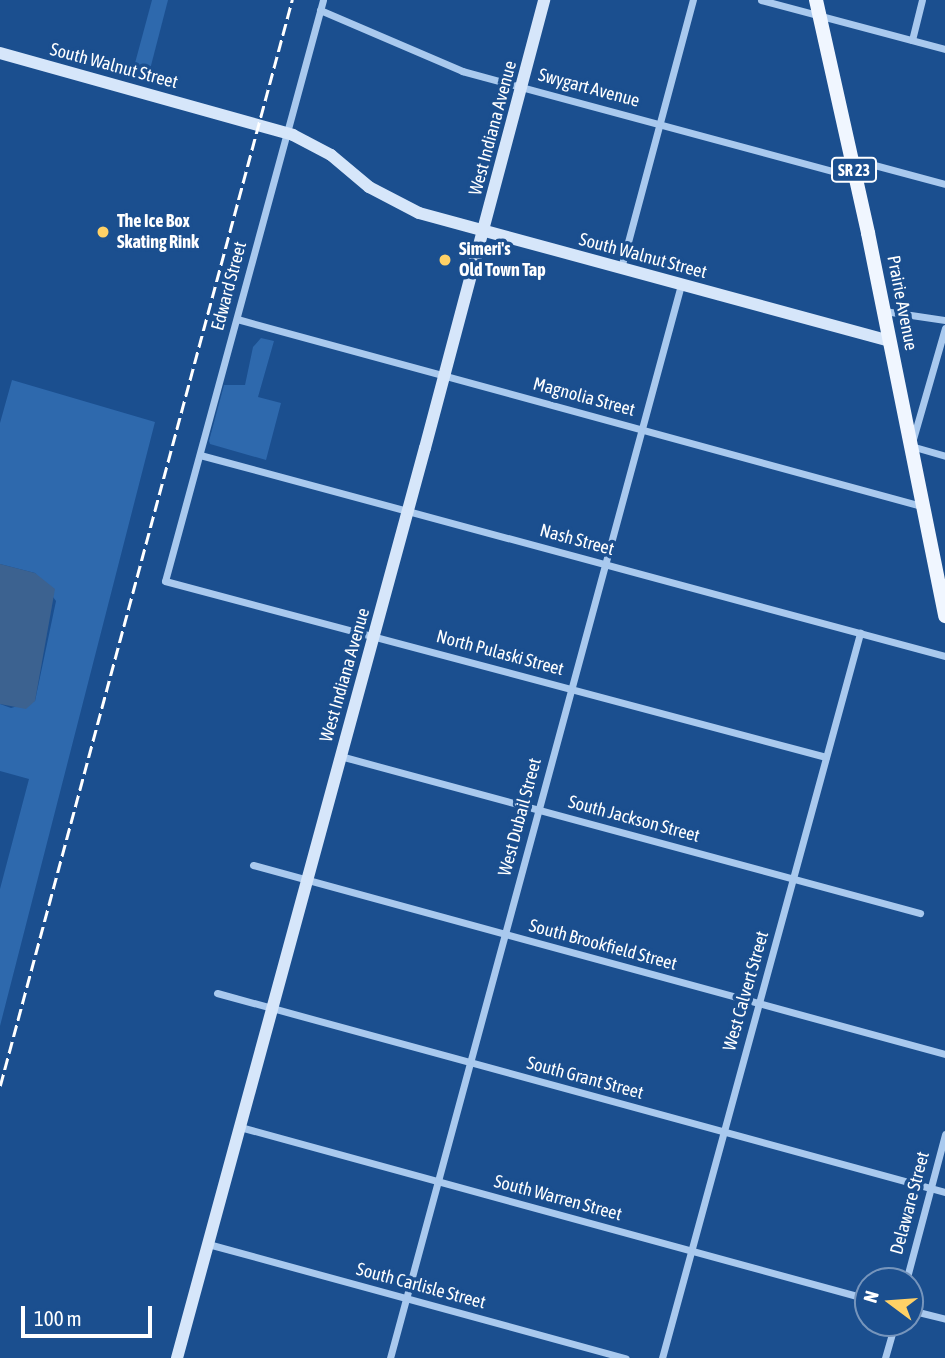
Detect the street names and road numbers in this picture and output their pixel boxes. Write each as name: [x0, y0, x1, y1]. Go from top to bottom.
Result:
street label: South Walnut Street: [48, 39, 180, 93]
street label: West Indiana Avenue: [465, 58, 521, 198]
street label: Swygart Avenue: [536, 64, 642, 112]
road number: SR 23: [830, 158, 878, 182]
street label: South Walnut Street: [577, 229, 709, 283]
street label: Edward Street: [207, 239, 251, 333]
street label: Prairie Avenue: [882, 254, 922, 352]
street label: Magnolia Street: [531, 373, 637, 421]
street label: Nash Street: [537, 520, 617, 560]
street label: West Indiana Avenue: [316, 605, 374, 745]
street label: North Pulaski Street: [434, 626, 566, 680]
street label: West Dubail Street: [494, 756, 546, 878]
street label: South Jackson Street: [566, 791, 702, 847]
street label: South Brookfield Street: [527, 915, 679, 975]
street label: West Calvert Street: [719, 929, 773, 1053]
street label: South Grant Street: [524, 1052, 646, 1104]
street label: Delaware Street: [886, 1149, 934, 1257]
street label: South Warren Street: [492, 1171, 624, 1225]
street label: South Carlisle Street: [354, 1258, 488, 1314]

